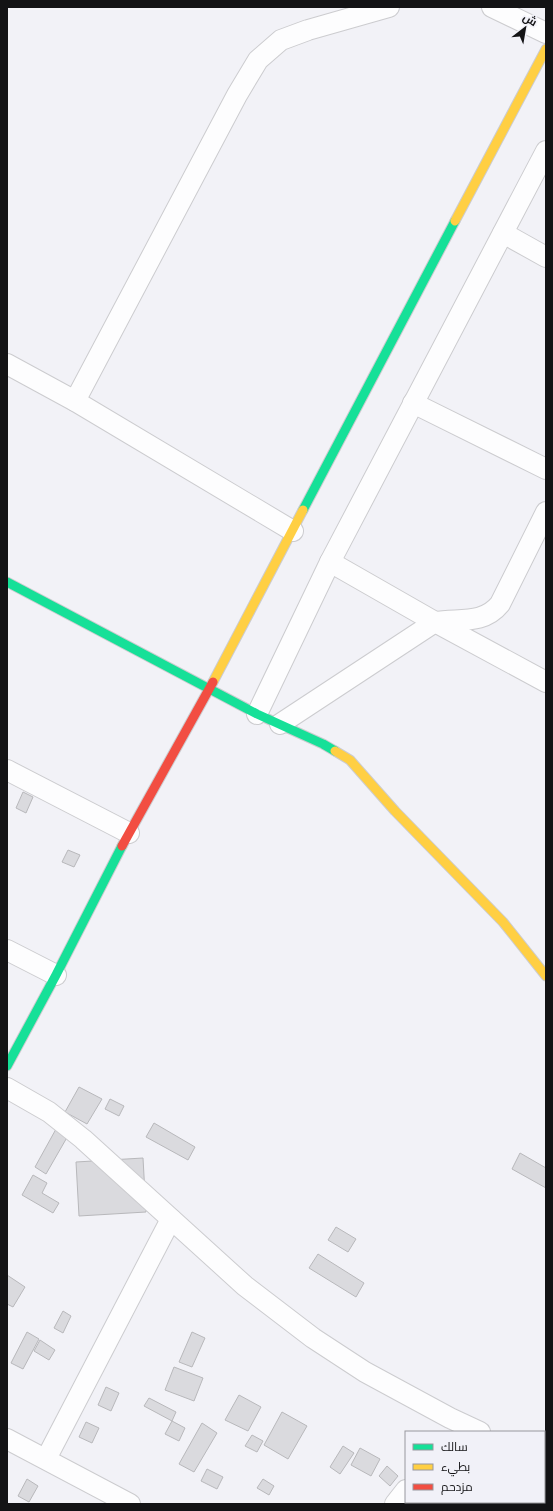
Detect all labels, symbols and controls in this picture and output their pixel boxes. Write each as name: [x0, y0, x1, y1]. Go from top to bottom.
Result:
north arrow: [505, 8, 545, 48]
text: ش: [520, 11, 539, 29]
legend: [405, 1431, 545, 1503]
text: سالك: [441, 1440, 468, 1454]
text: بطيء: [441, 1460, 470, 1477]
text: مزدحم: [441, 1480, 473, 1495]

